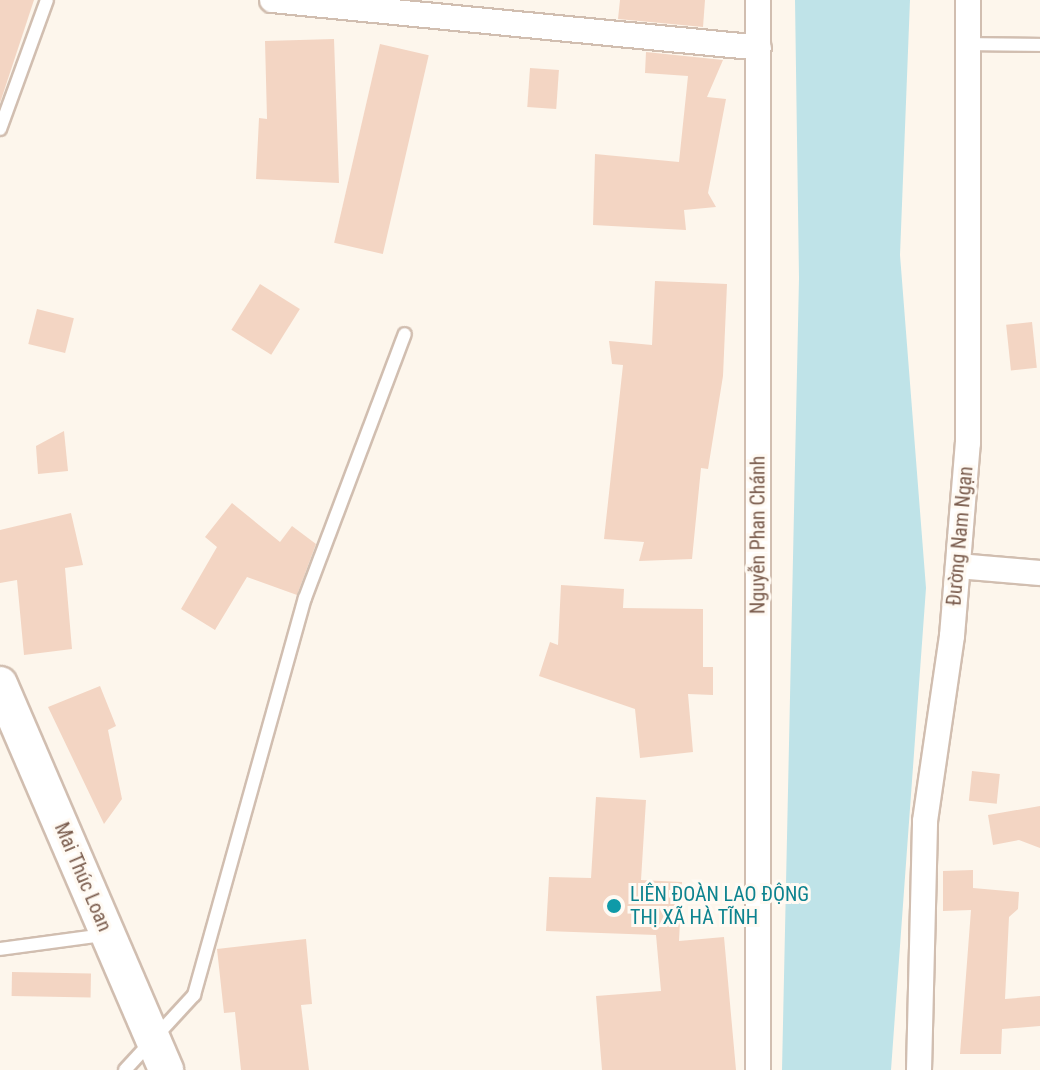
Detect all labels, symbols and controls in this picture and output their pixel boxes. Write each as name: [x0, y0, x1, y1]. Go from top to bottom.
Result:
street label: Nguyễn Phan Chánh: [746, 456, 770, 614]
street label: Đường Nam Ngạn: [942, 465, 978, 607]
street label: Mai Thúc Loan: [49, 819, 117, 935]
place label: LIÊN ĐOÀN LAO ĐỘNG THỊ XÃ HÀ TĨNH: [630, 882, 809, 929]
marker: LIÊN ĐOÀN LAO ĐỘNG THỊ XÃ HÀ TĨNH: [605, 897, 623, 915]

